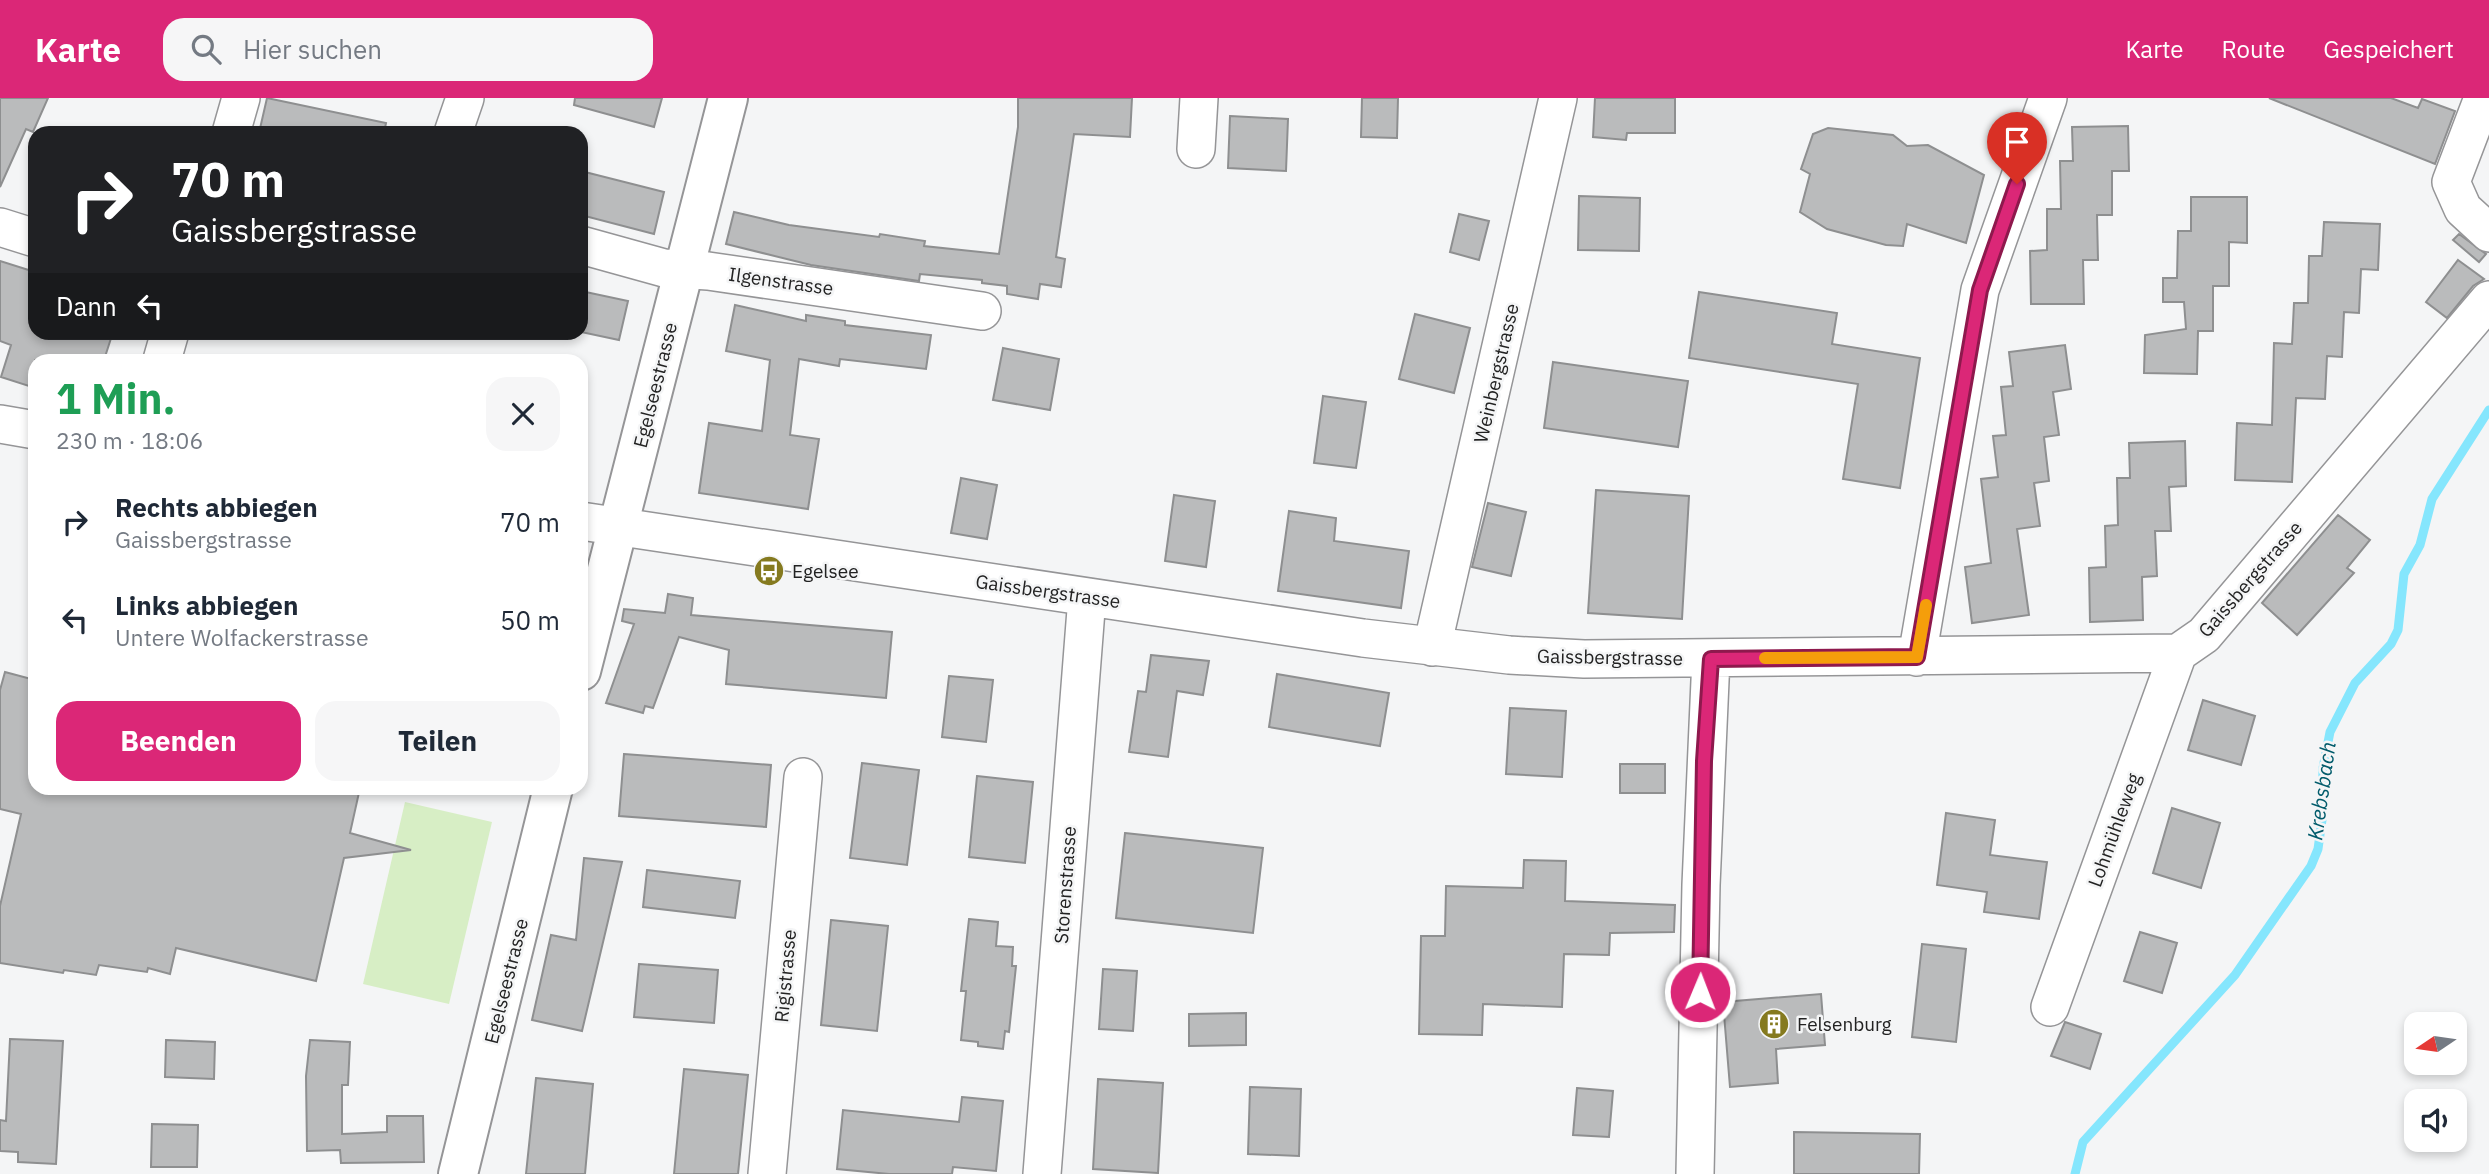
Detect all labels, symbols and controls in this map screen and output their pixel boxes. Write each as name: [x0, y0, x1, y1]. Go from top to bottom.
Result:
search box: [163, 18, 653, 81]
text: Karte: [35, 28, 121, 71]
icon: search: [187, 30, 225, 68]
text: Hier suchen: [243, 32, 382, 66]
text: Karte: [2125, 33, 2184, 65]
text: Route: [2222, 33, 2285, 65]
text: Gespeichert: [2323, 33, 2454, 65]
pin: [1987, 112, 2047, 184]
icon: arrive: [1998, 123, 2036, 161]
text: 70 m: [171, 147, 285, 210]
icon: right: [56, 154, 147, 245]
text: Gaissbergstrasse: [171, 209, 417, 251]
street label: Ilgenstrasse: [727, 262, 835, 300]
icon: left: [131, 287, 169, 325]
text: Dann: [56, 289, 117, 323]
street label: Weinbergstrasse: [1468, 301, 1524, 445]
street label: Egelseestrasse: [628, 320, 682, 450]
text: 1 Min.: [56, 371, 176, 426]
button: close: [486, 377, 560, 451]
text: 230 m · 18:06: [56, 425, 203, 455]
text: Rechts abbiegen: [115, 490, 318, 524]
icon: right: [56, 503, 94, 541]
text: 70 m: [500, 505, 560, 539]
street label: Gaissbergstrasse: [2193, 516, 2307, 642]
text: Gaissbergstrasse: [115, 524, 292, 554]
bus stop icon: Egelsee: [752, 554, 786, 588]
place label: Egelsee: [792, 559, 859, 583]
street label: Gaissbergstrasse: [974, 569, 1122, 613]
text: Links abbiegen: [115, 588, 298, 622]
icon: left: [56, 601, 94, 639]
text: 50 m: [500, 603, 560, 637]
text: Untere Wolfackerstrasse: [115, 622, 369, 652]
street label: Gaissbergstrasse: [1537, 644, 1683, 670]
button: Beenden: [56, 701, 301, 781]
button: Teilen: [315, 701, 560, 781]
water label: Krebsbach: [2300, 740, 2342, 842]
street label: Lohmühleweg: [2082, 770, 2146, 890]
street label: Storenstrasse: [1049, 825, 1081, 945]
street label: Egelseestrasse: [479, 916, 533, 1046]
street label: Rigistrasse: [769, 928, 801, 1024]
position arrow: [1663, 955, 1737, 1029]
building icon: Felsenburg: [1757, 1007, 1791, 1041]
place label: Felsenburg: [1797, 1012, 1892, 1036]
north arrow: [2404, 1012, 2468, 1074]
map controls: [2404, 1012, 2467, 1152]
button: sound: [2404, 1089, 2467, 1152]

